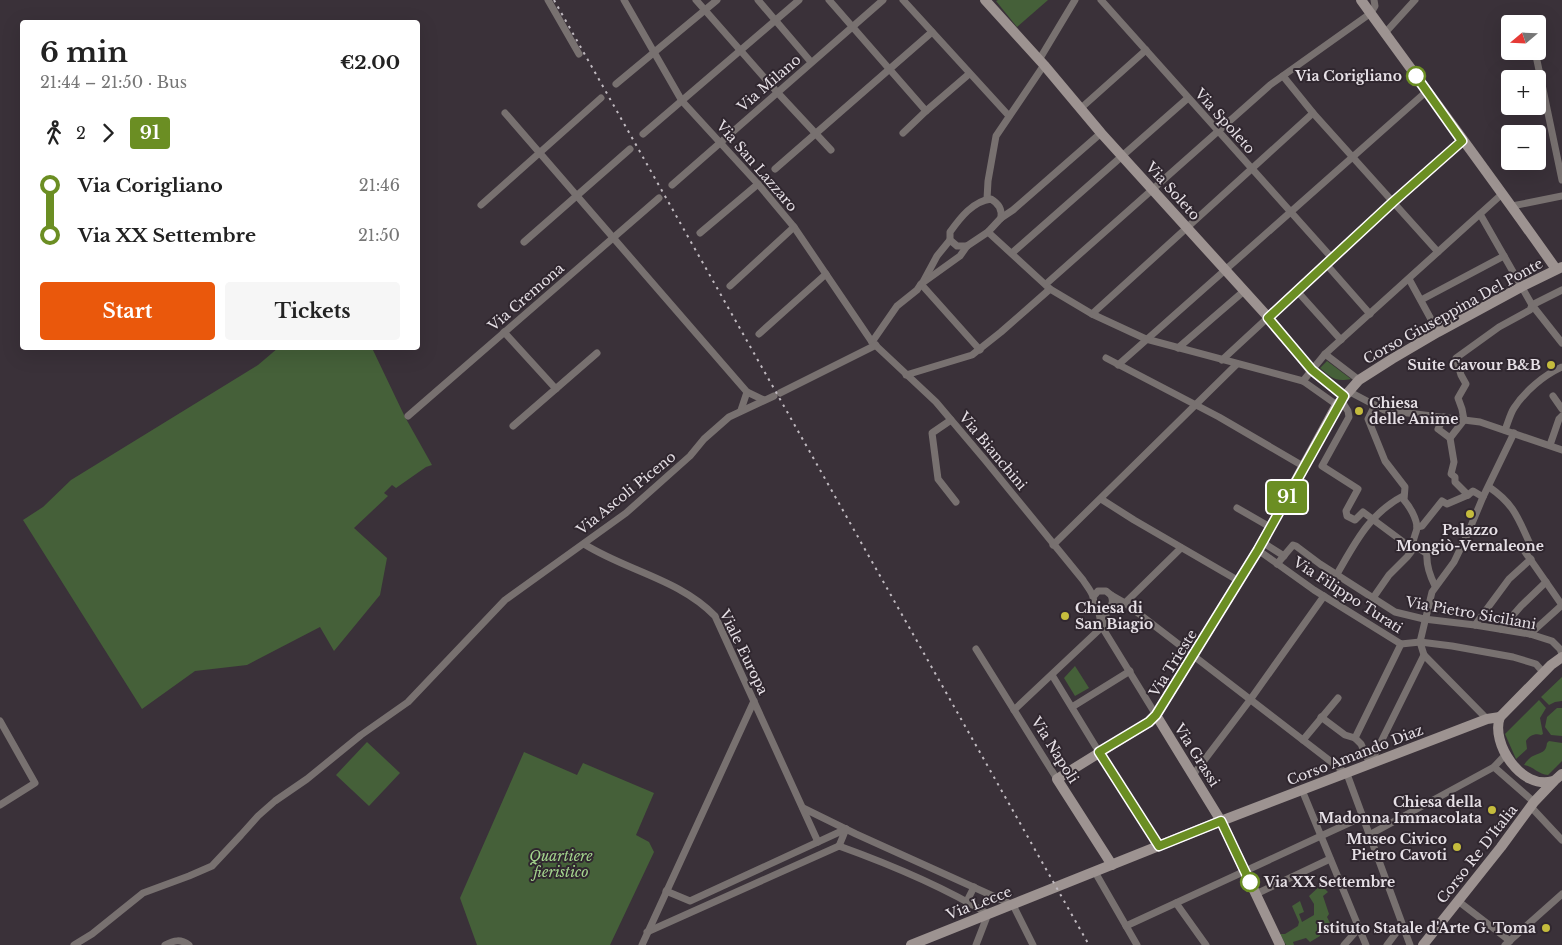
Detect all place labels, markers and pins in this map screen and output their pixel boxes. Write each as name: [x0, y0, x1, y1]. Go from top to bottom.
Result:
marker: Via Corigliano: [1406, 66, 1426, 86]
place label: Via Corigliano: [1294, 67, 1402, 85]
place label: Suite Cavour B&B: [1407, 356, 1541, 374]
marker: Suite Cavour B&B: [1545, 359, 1557, 371]
place label: Chiesa delle Anime: [1369, 394, 1458, 428]
marker: Chiesa delle Anime: [1353, 405, 1365, 417]
marker: Palazzo Mongiò-Vernaleone: [1464, 508, 1476, 520]
place label: Palazzo Mongiò-Vernaleone: [1396, 521, 1544, 555]
place label: Chiesa di San Biagio: [1075, 599, 1153, 633]
marker: Chiesa di San Biagio: [1059, 610, 1071, 622]
place label: Chiesa della Madonna Immacolata: [1318, 793, 1482, 827]
marker: Chiesa della Madonna Immacolata: [1486, 804, 1498, 816]
place label: Museo Civico Pietro Cavoti: [1346, 830, 1447, 864]
marker: Museo Civico Pietro Cavoti: [1451, 841, 1463, 853]
marker: Via XX Settembre: [1240, 872, 1260, 892]
place label: Via XX Settembre: [1263, 873, 1395, 891]
place label: Istituto Statale d'Arte G. Toma: [1317, 919, 1536, 937]
marker: Istituto Statale d'Arte G. Toma: [1540, 922, 1552, 934]

